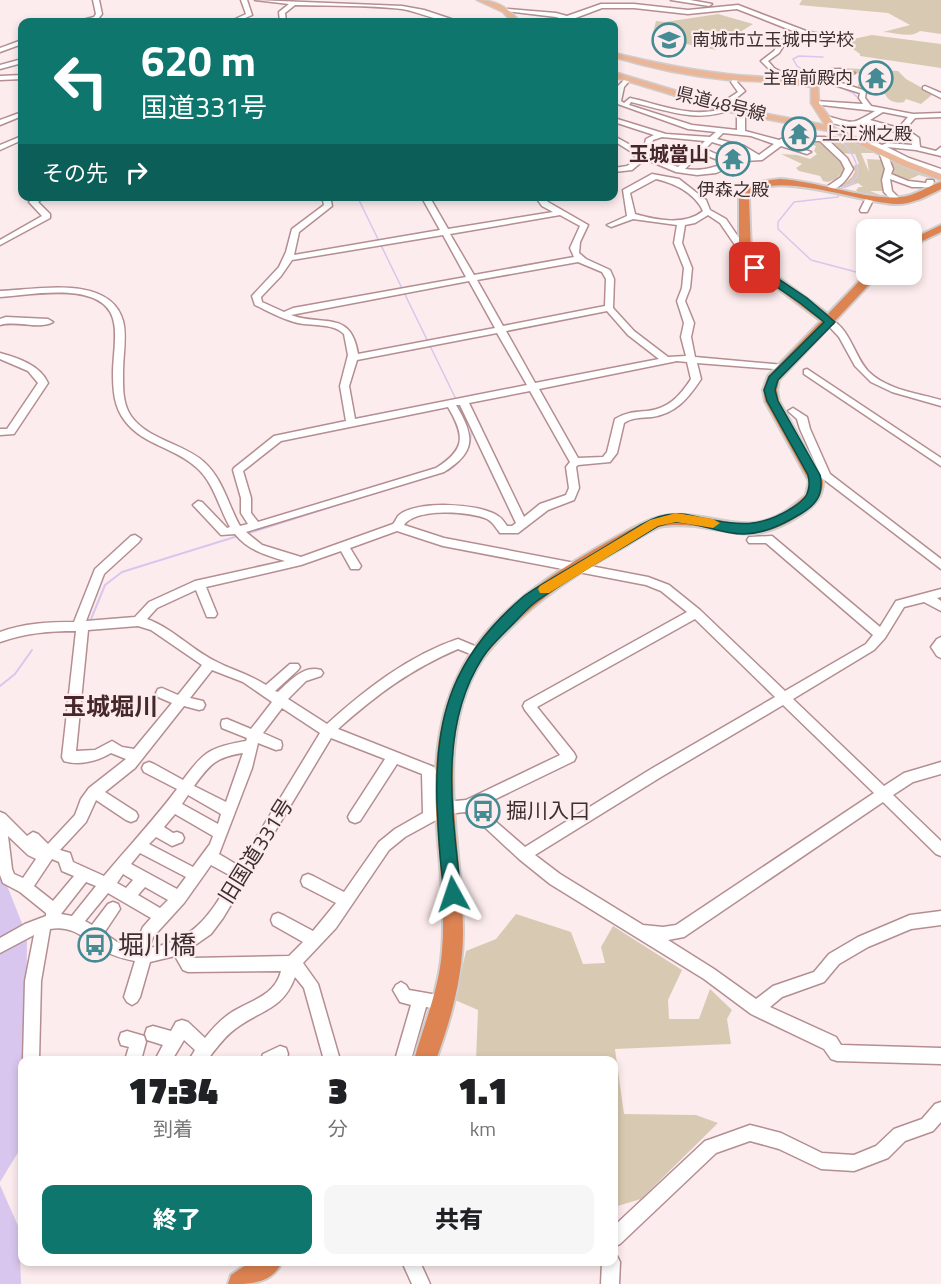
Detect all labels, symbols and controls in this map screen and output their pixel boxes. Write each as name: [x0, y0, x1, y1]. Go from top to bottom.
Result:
school or university icon: 南城市立玉城中学校: [651, 22, 687, 58]
place label: 南城市立玉城中学校: [692, 26, 854, 53]
text: 620 m: [141, 28, 256, 92]
icon: left: [42, 42, 120, 120]
temple icon: 主留前殿内: [858, 60, 894, 96]
place label: 主留前殿内: [763, 64, 853, 91]
street label: 県道48号線: [673, 79, 769, 128]
text: 国道331号: [141, 86, 267, 127]
temple icon: 上江洲之殿: [781, 116, 817, 152]
place label: 上江洲之殿: [822, 120, 912, 147]
district label: 玉城當山: [629, 138, 709, 169]
temple icon: 伊森之殿: [715, 141, 751, 177]
text: その先: [42, 156, 108, 190]
icon: right: [120, 156, 153, 189]
place label: 伊森之殿: [697, 176, 769, 203]
map controls: [856, 219, 922, 285]
button: layers: [856, 219, 922, 285]
pin: [729, 242, 780, 293]
icon: arrive: [738, 251, 771, 284]
district label: 玉城堀川: [62, 688, 158, 724]
street label: 旧国道331号: [210, 791, 300, 910]
bus stop icon: 掘川入口: [465, 793, 501, 829]
place label: 掘川入口: [506, 794, 590, 826]
position arrow: [421, 862, 485, 926]
place label: 堀川橋: [118, 925, 196, 964]
bus stop icon: 堀川橋: [77, 927, 113, 963]
text: 17:34: [128, 1063, 218, 1118]
text: 3: [328, 1063, 348, 1118]
text: 1.1: [458, 1063, 508, 1118]
text: 到着: [153, 1113, 193, 1144]
text: 分: [328, 1113, 348, 1144]
text: km: [470, 1113, 496, 1144]
button: 終了: [42, 1185, 312, 1254]
button: 共有: [324, 1185, 594, 1254]

